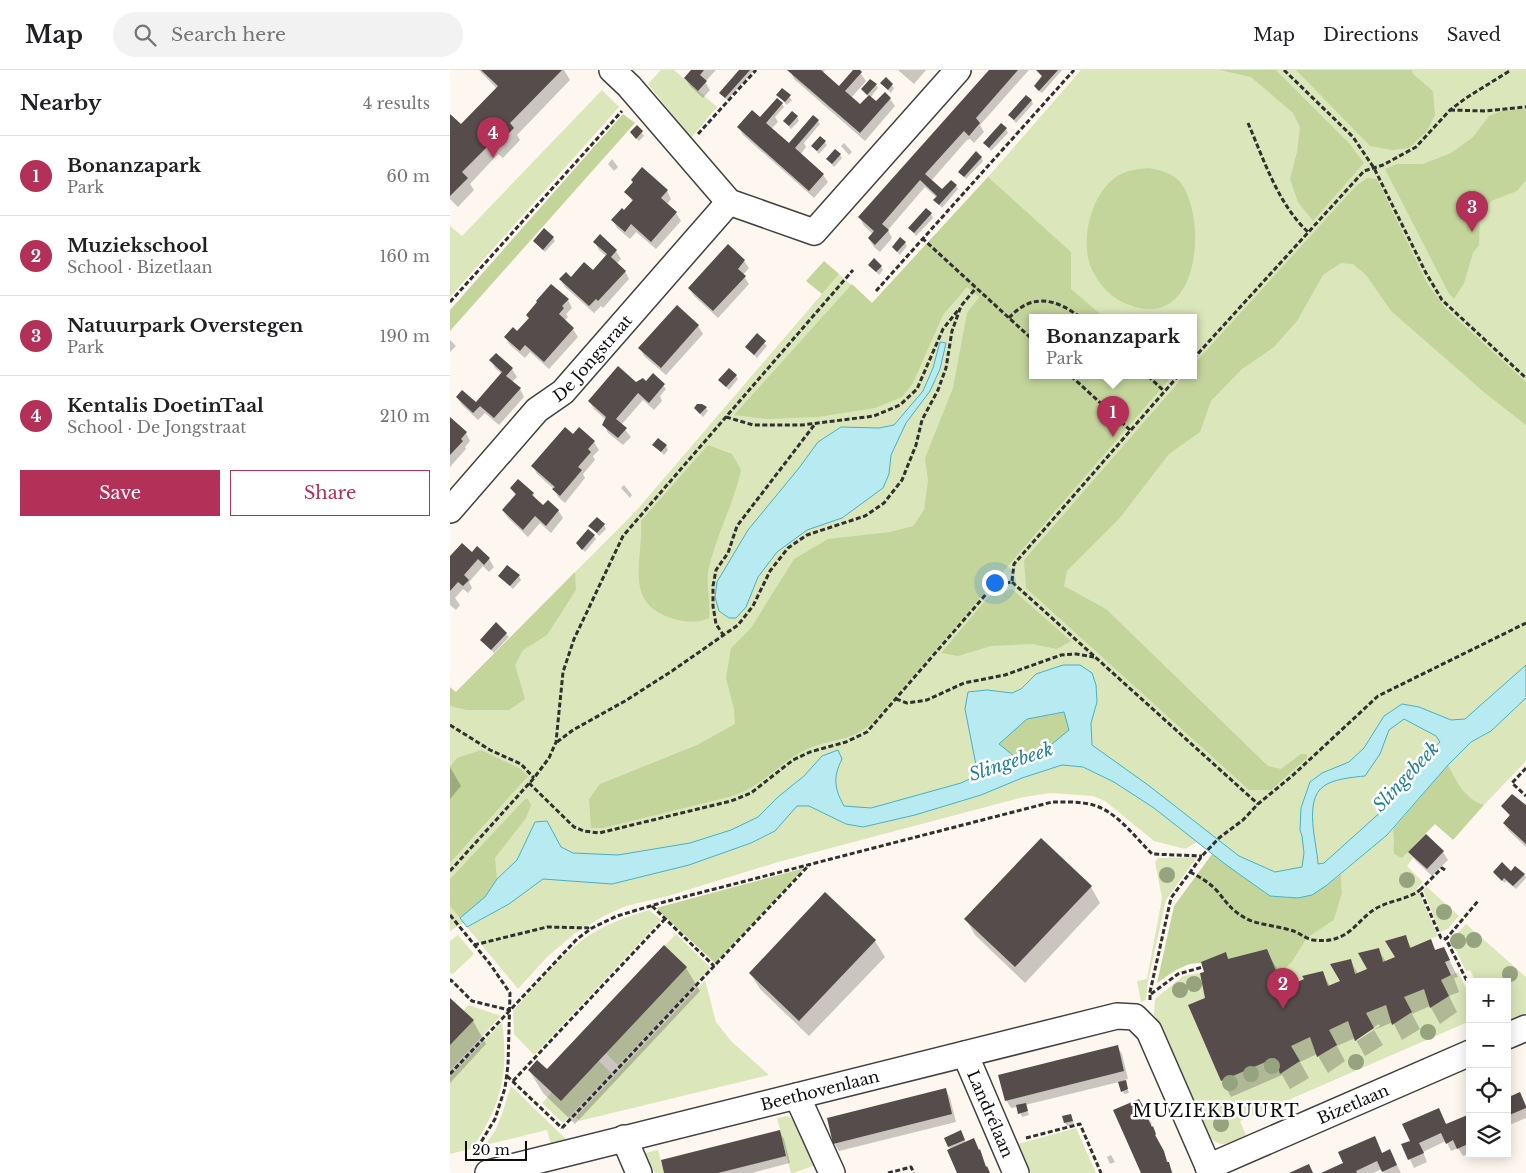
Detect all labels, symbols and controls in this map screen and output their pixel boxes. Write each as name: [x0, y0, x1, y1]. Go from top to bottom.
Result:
search box: [113, 12, 463, 57]
text: Map: [25, 20, 83, 49]
icon: search: [131, 21, 159, 49]
text: Search here: [171, 23, 286, 46]
text: Map: [1253, 24, 1295, 46]
text: Directions: [1323, 24, 1419, 46]
text: Saved: [1447, 24, 1501, 46]
text: Nearby: [20, 90, 101, 116]
text: 4 results: [363, 93, 430, 113]
pin: 4: [477, 117, 509, 158]
text: Bonanzapark: [67, 154, 201, 177]
text: 1: [33, 166, 39, 186]
text: 60 m: [387, 166, 430, 186]
text: Park: [67, 177, 104, 197]
pin: 3: [1456, 191, 1488, 232]
text: Muziekschool: [67, 234, 208, 257]
text: 2: [31, 246, 41, 266]
text: 160 m: [379, 246, 430, 266]
text: School · Bizetlaan: [67, 257, 213, 277]
street label: De Jongstraat: [549, 310, 636, 406]
text: Natuurpark Overstegen: [67, 314, 303, 337]
popup: [1029, 314, 1197, 379]
text: Bonanzapark: [1046, 325, 1180, 348]
text: 3: [31, 326, 41, 346]
text: 190 m: [379, 326, 430, 346]
text: Park: [67, 337, 104, 357]
text: Park: [1046, 348, 1083, 368]
text: Kentalis DoetinTaal: [67, 394, 264, 417]
pin: 1: [1097, 396, 1129, 437]
text: 4: [31, 406, 41, 426]
text: 210 m: [380, 406, 430, 426]
text: School · De Jongstraat: [67, 417, 246, 437]
button: Save: [20, 470, 220, 516]
button: Share: [230, 470, 430, 516]
your location: [982, 570, 1008, 596]
water label: Slingebeek: [966, 738, 1056, 786]
water label: Slingebeek: [1368, 738, 1444, 816]
pin: 2: [1267, 968, 1299, 1009]
map controls: [1466, 978, 1511, 1158]
button: +: [1466, 978, 1511, 1023]
button: −: [1466, 1023, 1511, 1068]
street label: Beethovenlaan: [758, 1066, 881, 1115]
street label: Landrélaan: [963, 1067, 1018, 1160]
button: locate: [1466, 1068, 1511, 1113]
street label: Bizetlaan: [1314, 1080, 1392, 1128]
district label: MUZIEKBUURT: [1132, 1100, 1300, 1122]
button: layers: [1466, 1113, 1511, 1158]
scale bar: [465, 1138, 528, 1161]
text: 20 m: [472, 1141, 510, 1159]

